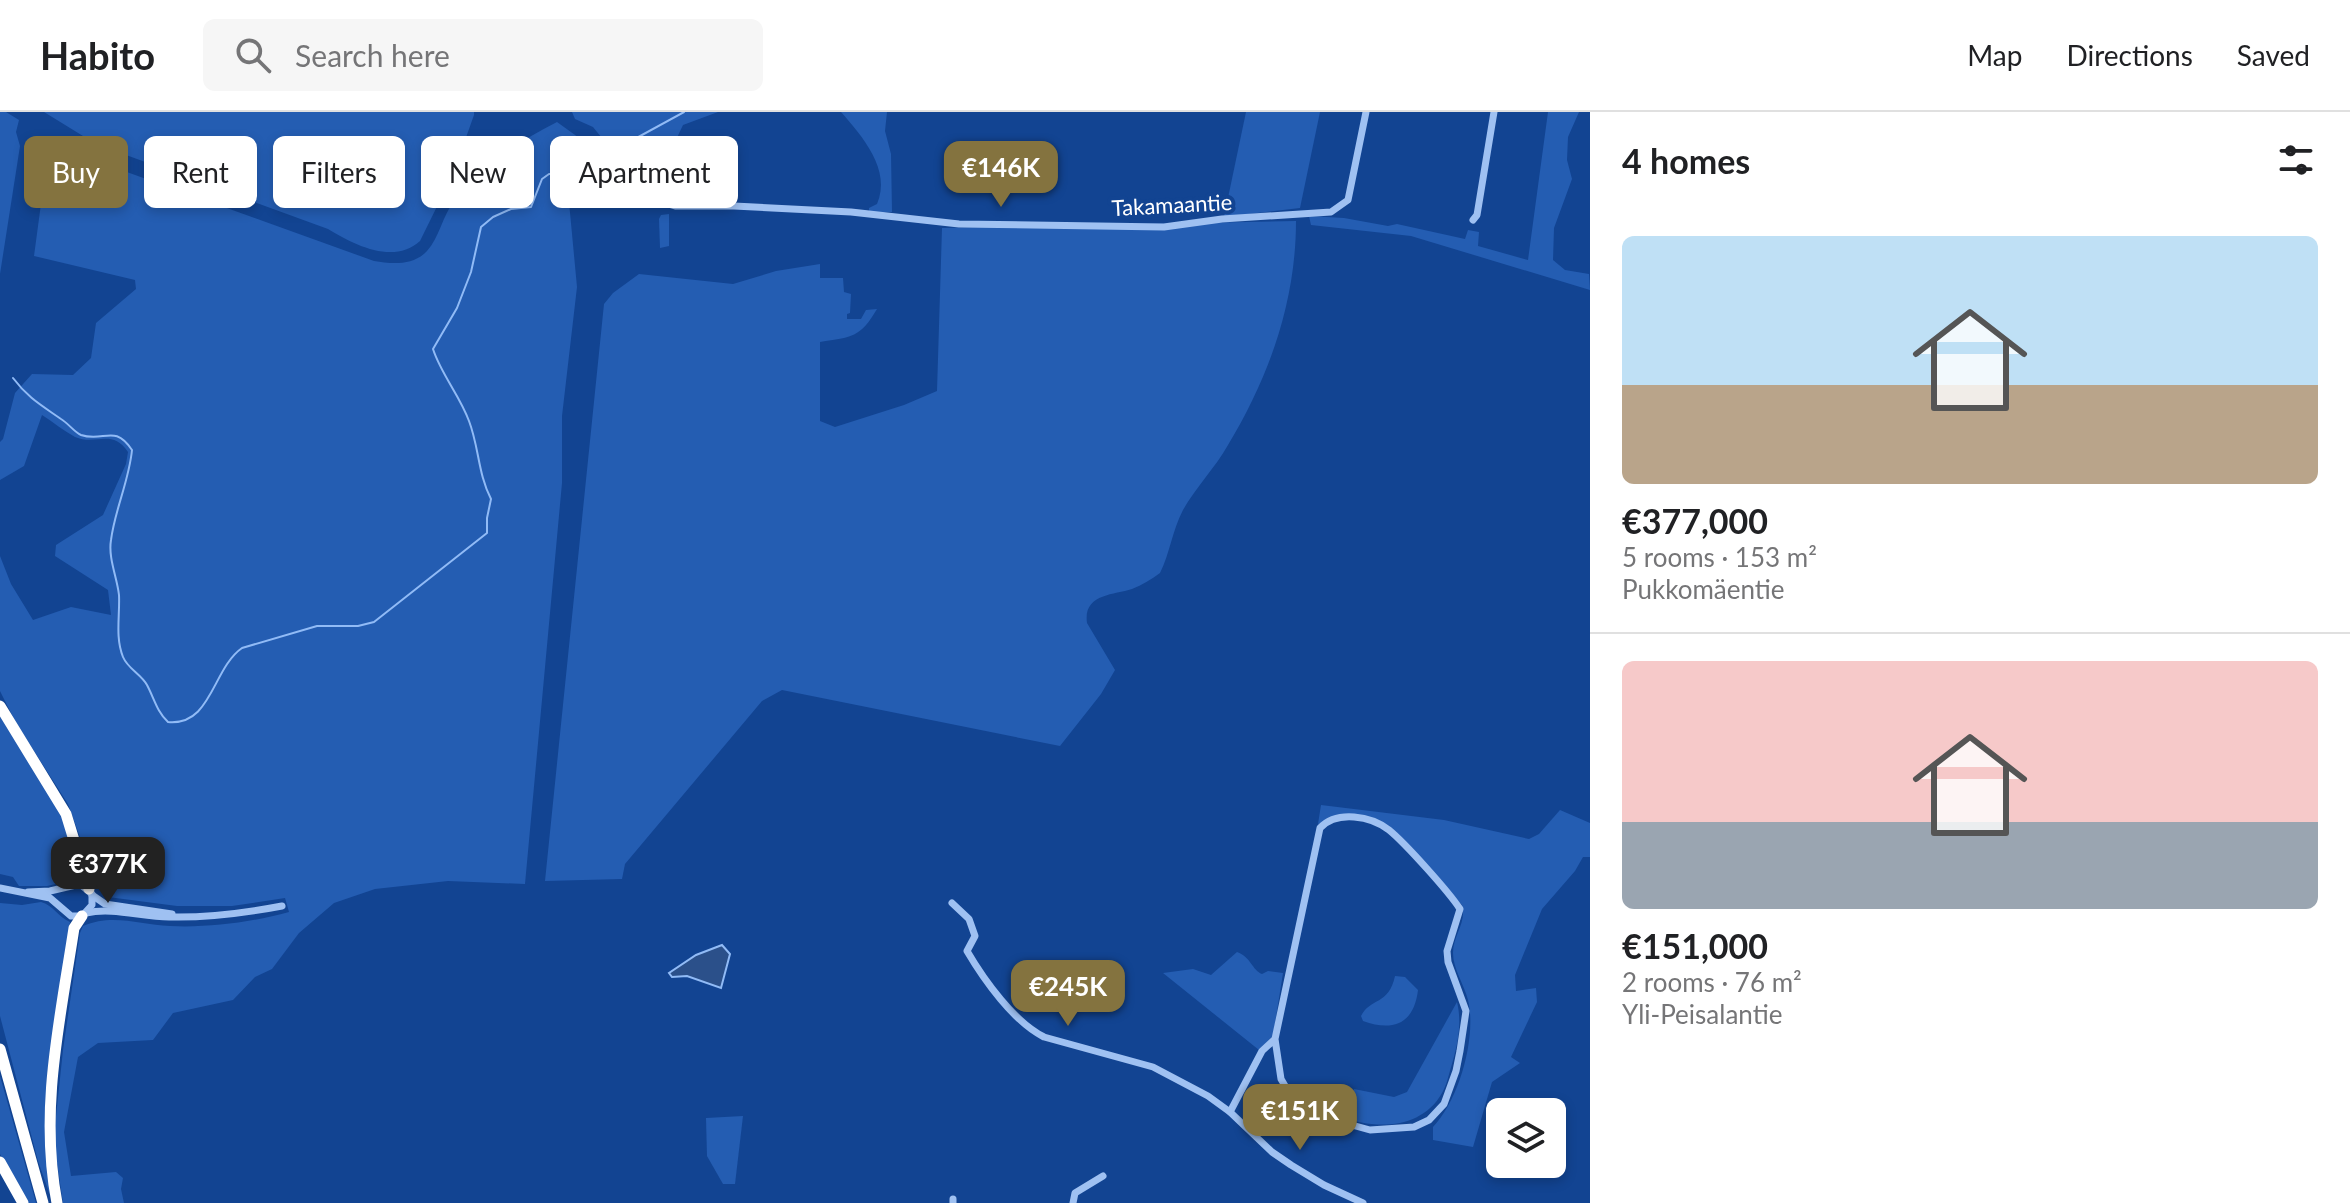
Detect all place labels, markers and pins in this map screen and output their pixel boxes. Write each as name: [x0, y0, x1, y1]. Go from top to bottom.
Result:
pin: €146K: [945, 141, 1057, 209]
pin: €377K: [52, 837, 164, 905]
pin: €245K: [1012, 960, 1124, 1028]
pin: €151K: [1244, 1084, 1356, 1152]

